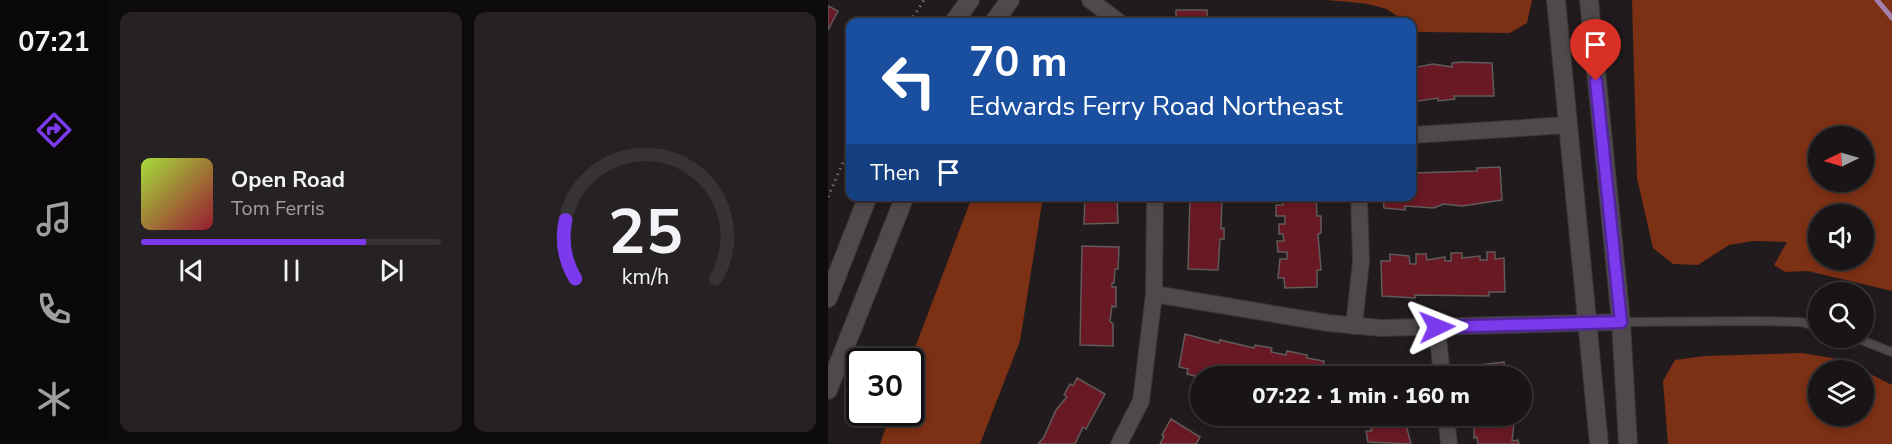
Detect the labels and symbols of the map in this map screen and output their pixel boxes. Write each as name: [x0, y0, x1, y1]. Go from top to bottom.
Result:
pin: [1570, 19, 1621, 81]
north arrow: [1808, 126, 1874, 192]
position arrow: [1405, 295, 1469, 359]
speed limit sign: 30: [846, 348, 924, 426]

